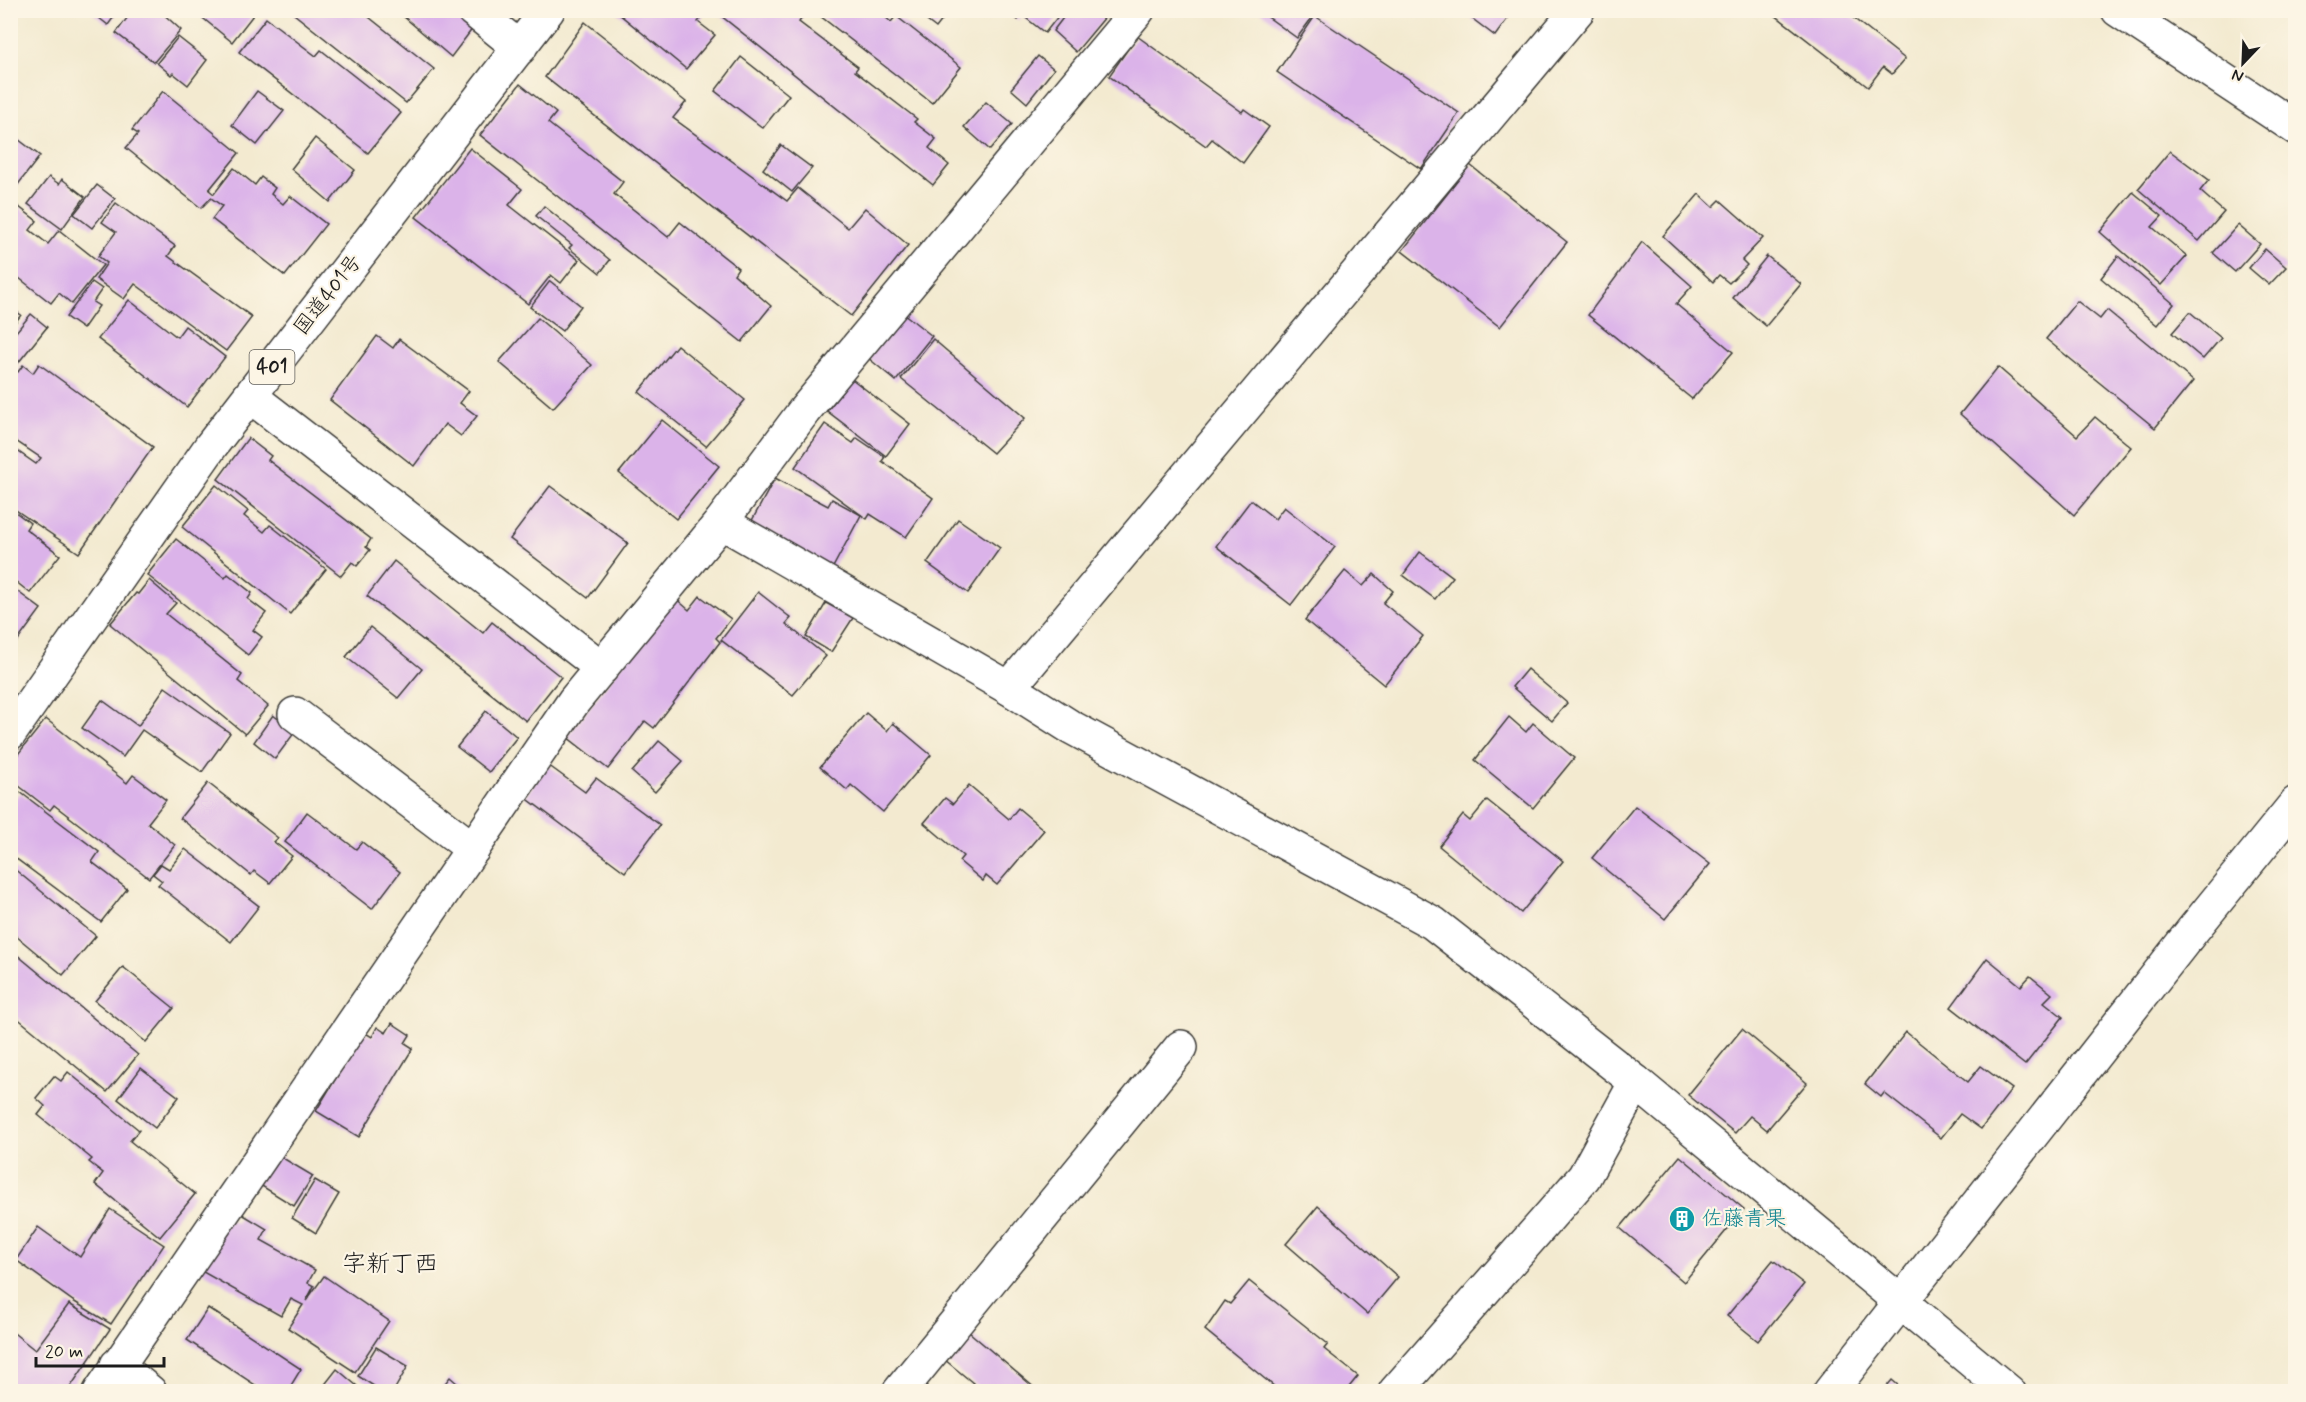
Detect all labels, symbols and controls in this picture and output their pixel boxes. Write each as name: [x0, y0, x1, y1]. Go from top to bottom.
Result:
north arrow: [2213, 33, 2273, 93]
text: N: [2229, 64, 2247, 87]
street label: 国道401号: [288, 249, 368, 341]
road number: 401: [250, 350, 294, 384]
building icon: 佐藤青果: [1667, 1204, 1697, 1234]
place label: 佐藤青果: [1702, 1205, 1786, 1233]
district label: 字新丁西: [342, 1249, 438, 1280]
scale bar: [36, 1330, 164, 1368]
text: 20 m: [45, 1340, 83, 1364]

